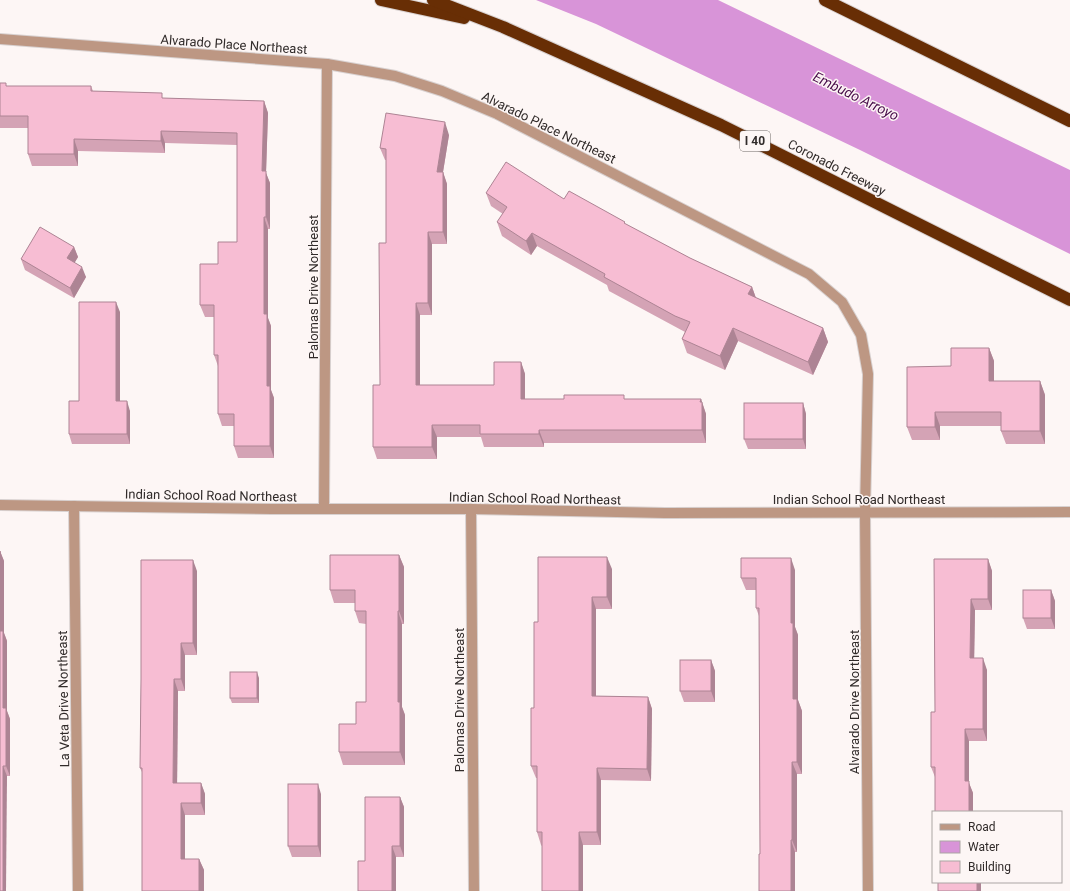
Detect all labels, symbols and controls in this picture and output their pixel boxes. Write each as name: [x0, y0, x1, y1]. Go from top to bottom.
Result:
street label: Alvarado Place Northeast: [160, 32, 308, 57]
water label: Embudo Arroyo: [811, 68, 902, 124]
street label: Alvarado Place Northeast: [479, 88, 618, 166]
road number: I 40: [740, 131, 770, 151]
street label: Coronado Freeway: [785, 136, 888, 199]
street label: Palomas Drive Northeast: [306, 215, 321, 359]
street label: Indian School Road Northeast: [125, 486, 297, 505]
street label: Indian School Road Northeast: [449, 489, 621, 508]
street label: Indian School Road Northeast: [773, 492, 945, 507]
street label: Palomas Drive Northeast: [452, 628, 467, 772]
street label: La Veta Drive Northeast: [55, 630, 72, 768]
street label: Alvarado Drive Northeast: [847, 630, 862, 774]
legend: [932, 811, 1062, 883]
text: Road: [968, 820, 996, 834]
text: Water: [968, 840, 999, 854]
text: Building: [968, 860, 1011, 874]

